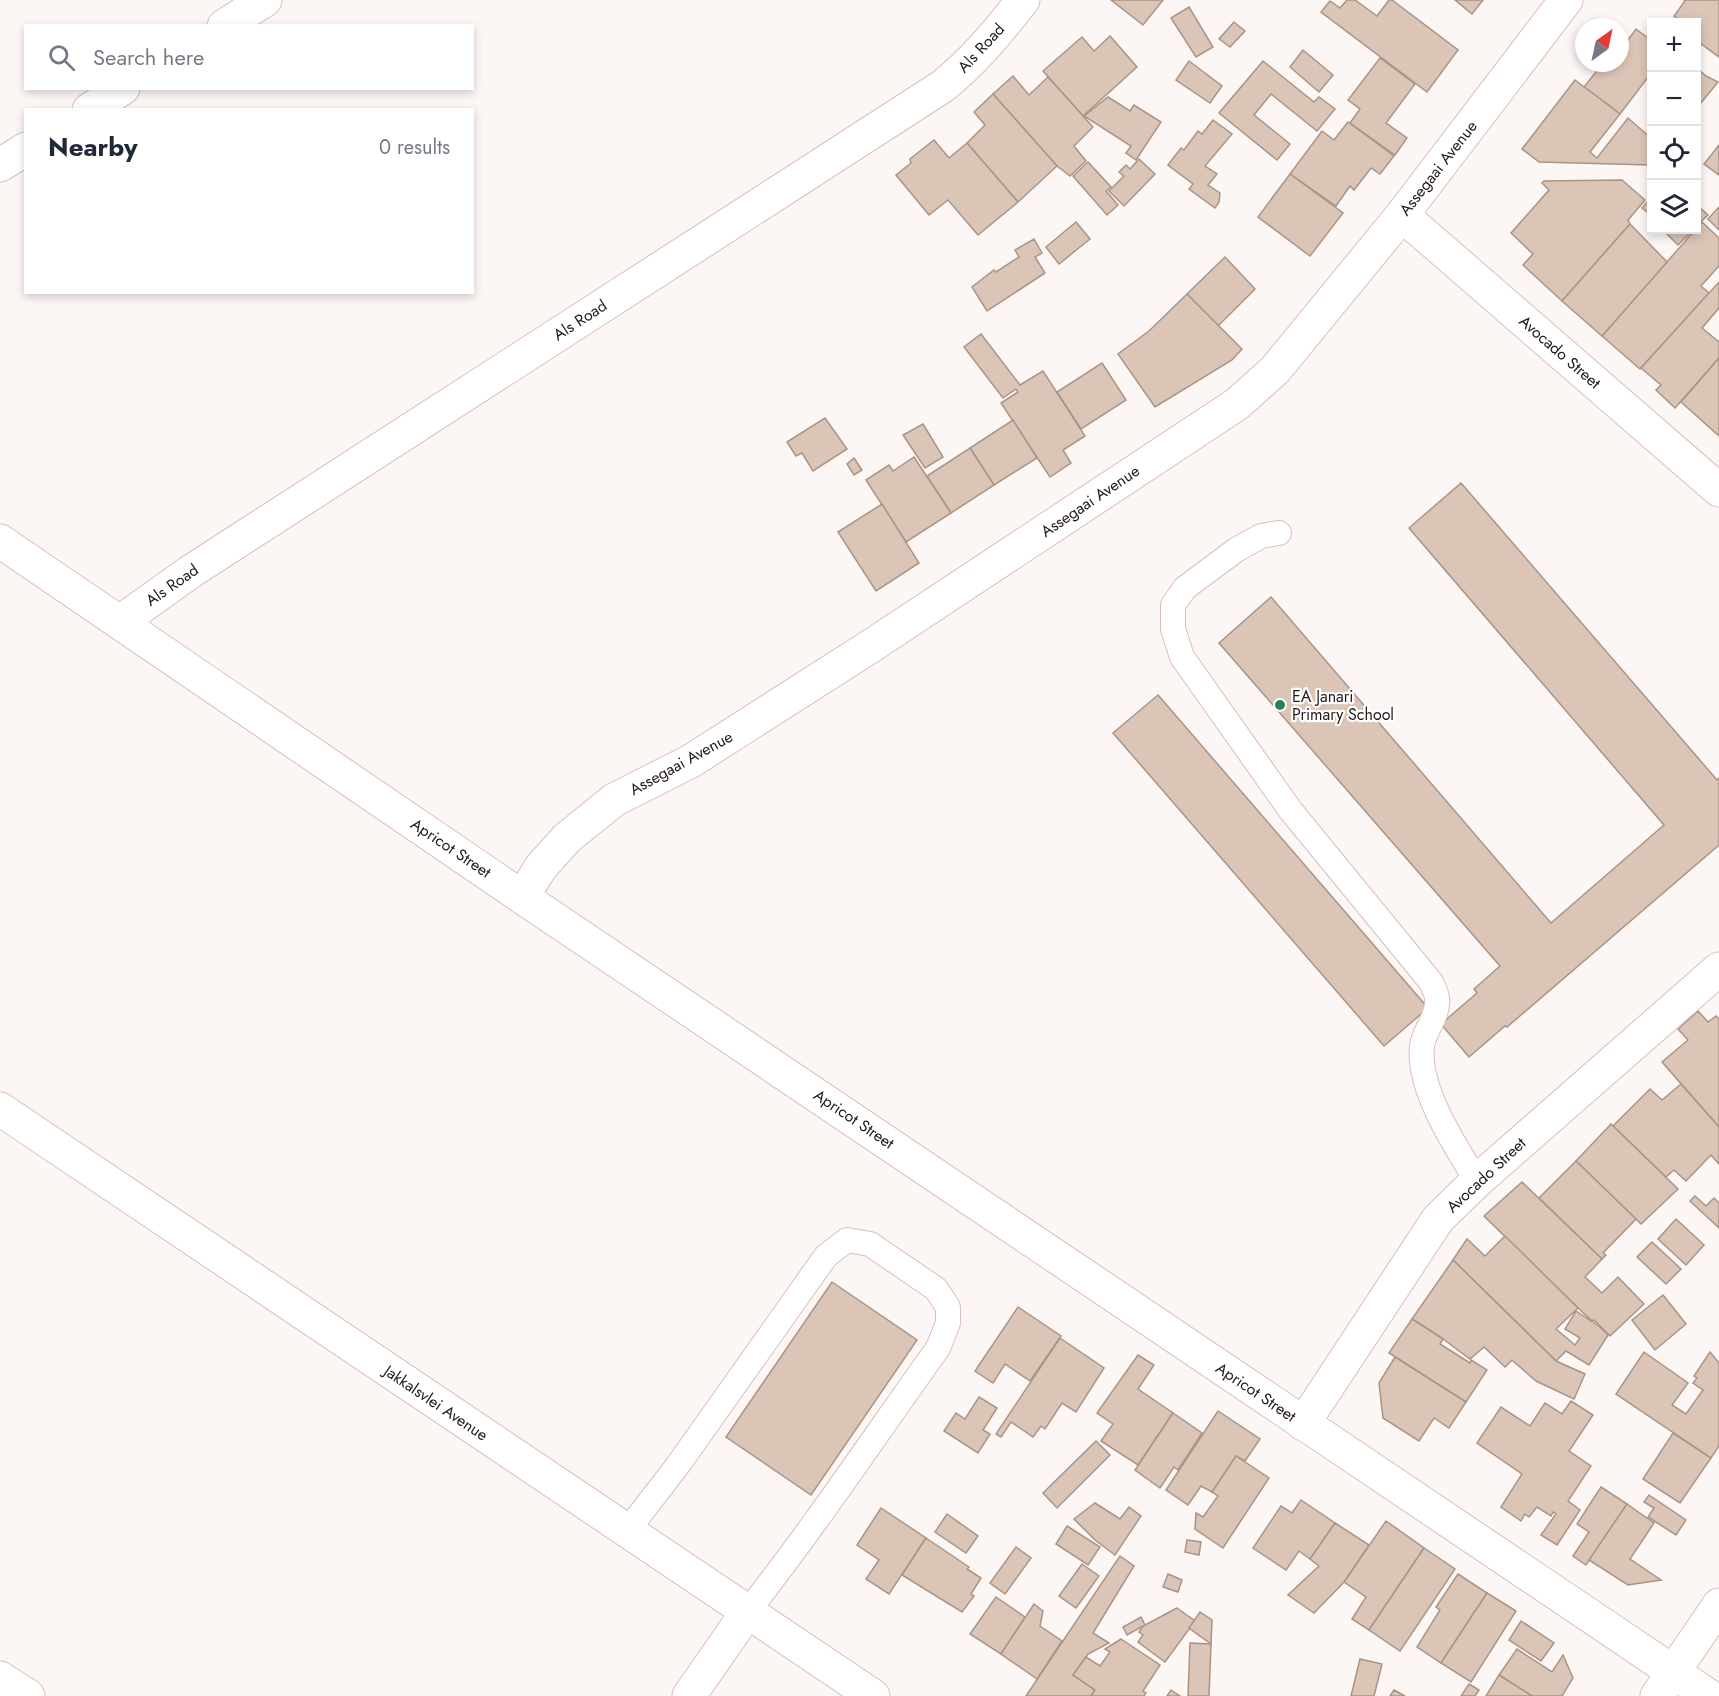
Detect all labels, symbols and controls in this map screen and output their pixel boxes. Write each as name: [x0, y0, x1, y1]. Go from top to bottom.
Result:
street label: Als Road: [952, 18, 1010, 78]
north arrow: [1575, 18, 1629, 72]
map controls: [1647, 18, 1701, 234]
button: +: [1647, 18, 1701, 72]
search box: [24, 24, 474, 90]
icon: search: [45, 41, 78, 74]
text: Search here: [93, 41, 204, 73]
button: −: [1647, 72, 1701, 126]
street label: Assegaai Avenue: [1394, 116, 1482, 220]
button: locate: [1647, 126, 1701, 180]
text: Nearby: [48, 128, 137, 166]
text: 0 results: [379, 133, 450, 162]
button: layers: [1647, 180, 1701, 234]
street label: Als Road: [549, 294, 611, 346]
street label: Avocado Street: [1514, 310, 1606, 394]
street label: Assegaai Avenue: [1036, 459, 1144, 543]
street label: Als Road: [141, 558, 203, 612]
place label: EA Janari Primary School: [1292, 685, 1394, 726]
marker: EA Janari Primary School: [1273, 698, 1287, 712]
street label: Assegaai Avenue: [625, 725, 737, 801]
street label: Apricot Street: [406, 813, 496, 883]
street label: Apricot Street: [809, 1084, 899, 1154]
street label: Avocado Street: [1441, 1132, 1531, 1218]
street label: Apricot Street: [1211, 1357, 1301, 1427]
street label: Jakkalsvlei Avenue: [378, 1358, 493, 1446]

